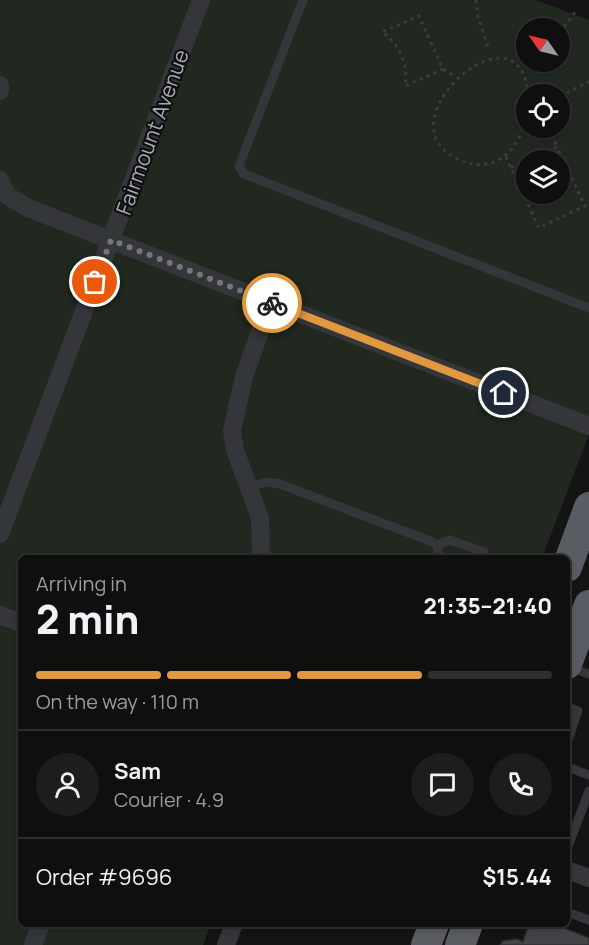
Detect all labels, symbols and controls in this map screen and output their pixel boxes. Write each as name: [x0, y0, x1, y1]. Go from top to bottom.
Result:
north arrow: [516, 18, 570, 72]
map controls: [516, 18, 570, 204]
street label: Fairmount Avenue: [109, 46, 195, 218]
button: locate: [516, 84, 570, 138]
button: layers: [516, 150, 570, 204]
pin: [69, 256, 120, 307]
icon: bag: [78, 265, 111, 298]
courier: [242, 273, 302, 333]
icon: bike: [256, 287, 289, 320]
pin: [478, 367, 529, 418]
icon: home: [487, 376, 520, 409]
text: Arriving in: [36, 570, 127, 597]
text: 21:35–21:40: [424, 591, 552, 621]
text: 2 min: [36, 592, 139, 646]
text: On the way · 110 m: [36, 688, 199, 715]
button: person: [36, 753, 99, 816]
button: chat: [411, 753, 474, 816]
button: phone: [489, 753, 552, 816]
text: Sam: [114, 756, 161, 786]
text: Courier · 4.9: [114, 786, 224, 813]
text: Order #9696: [36, 862, 173, 892]
text: $15.44: [482, 862, 552, 892]

